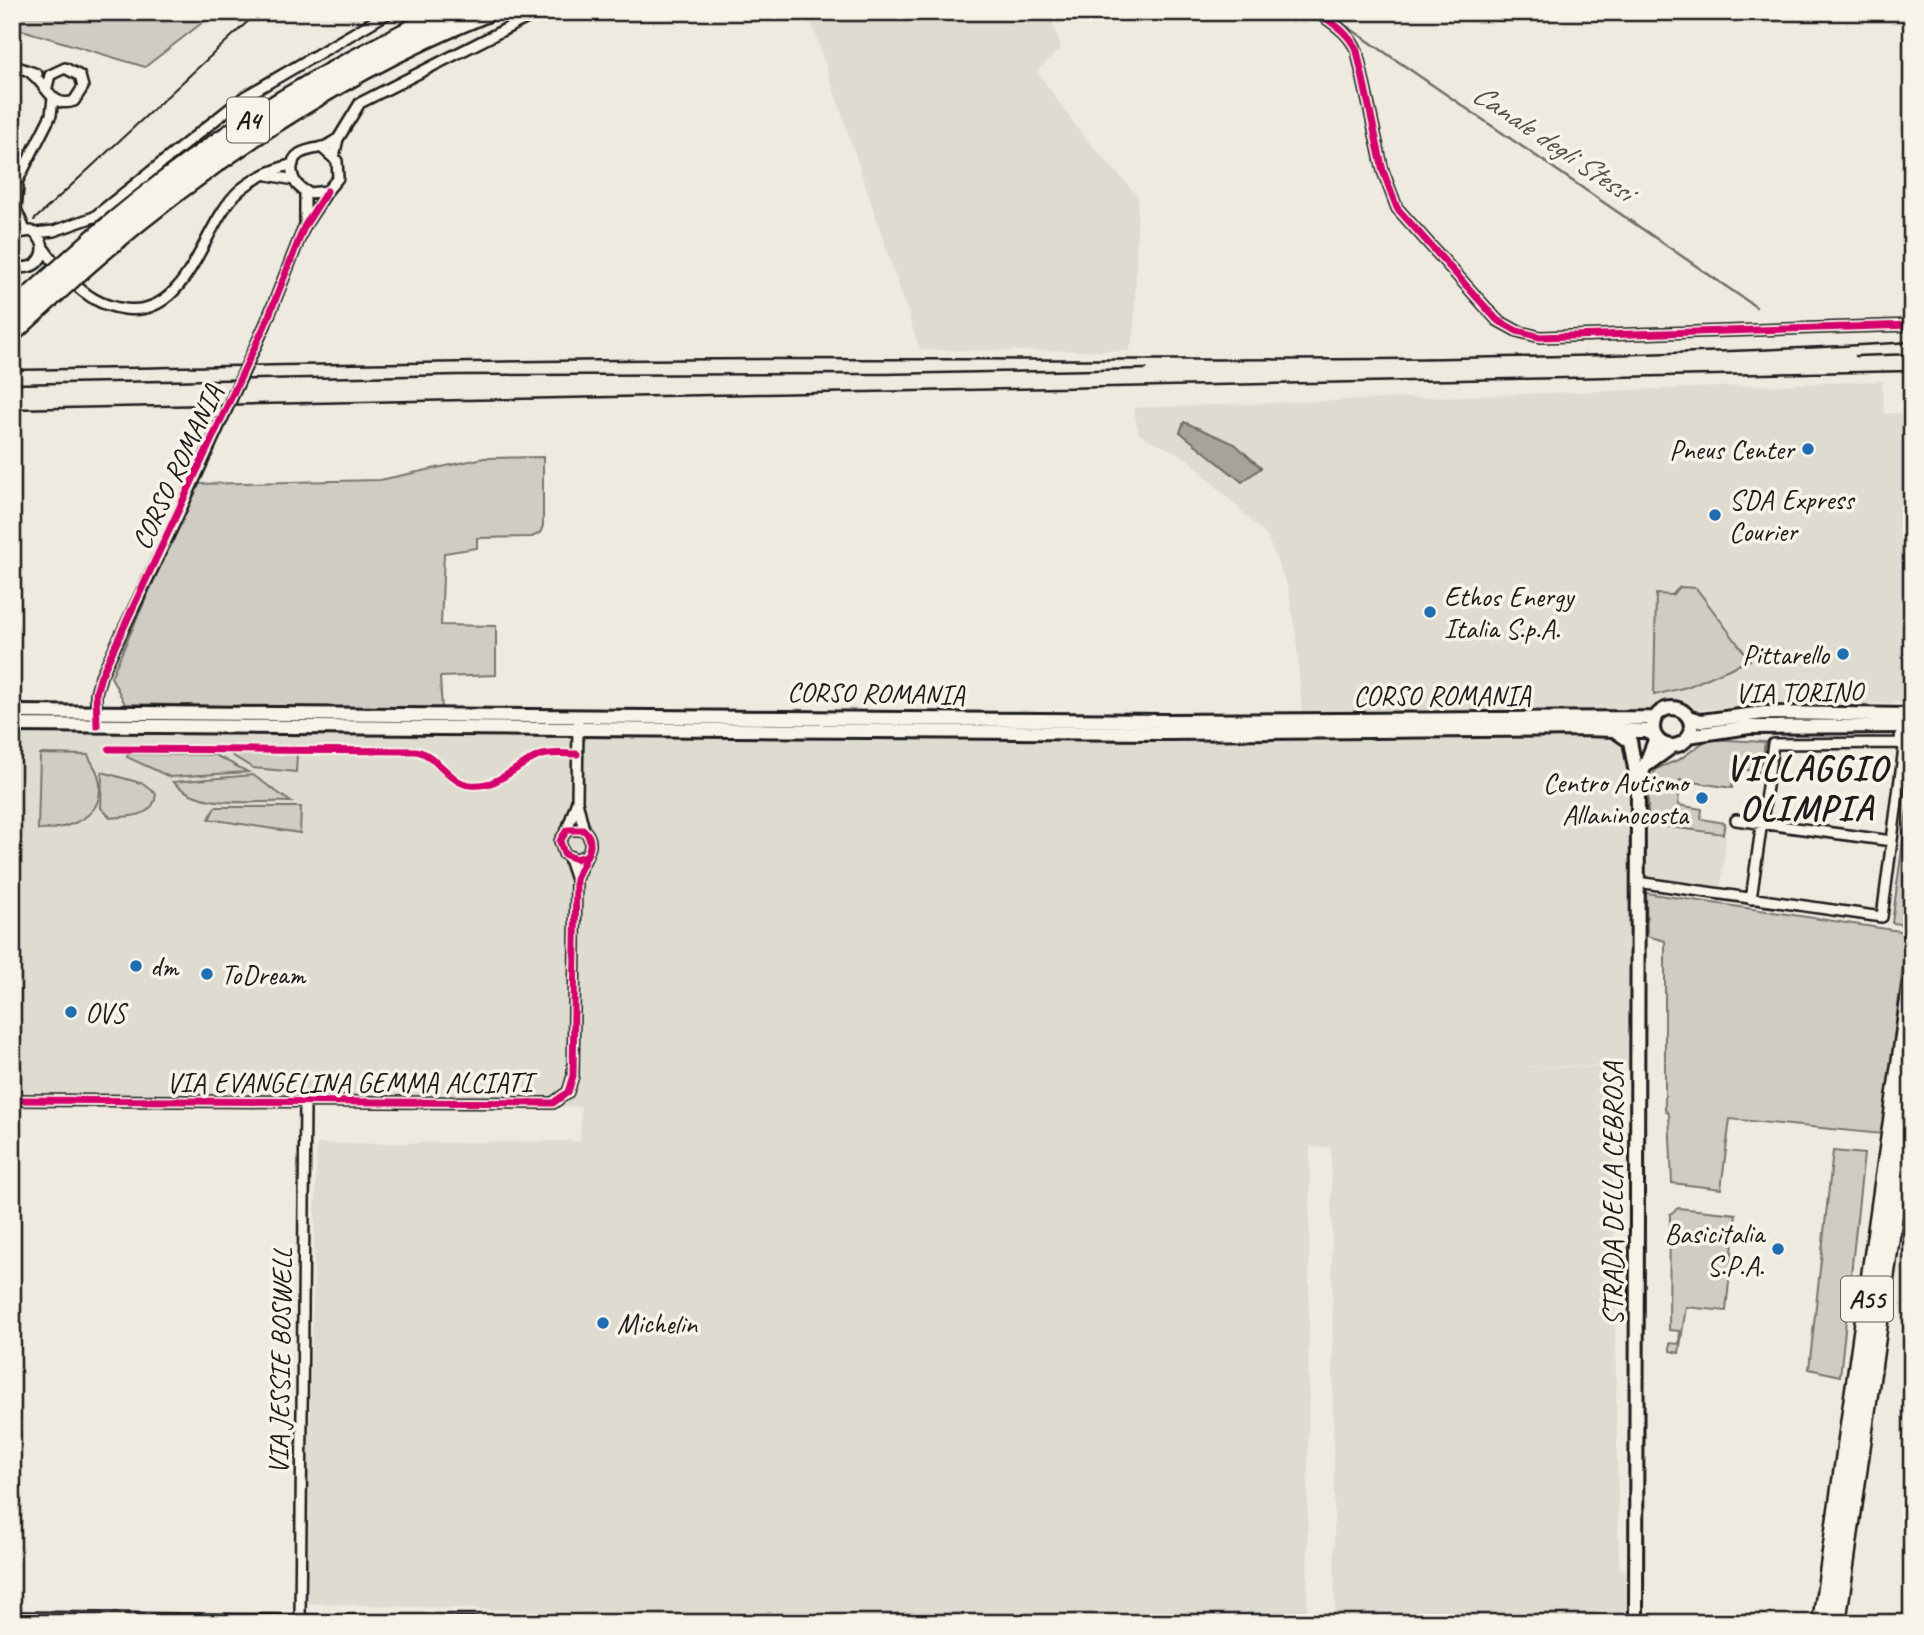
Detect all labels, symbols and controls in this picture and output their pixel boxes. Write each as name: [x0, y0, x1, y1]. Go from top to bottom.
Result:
water label: Canale degli Stessi: [1466, 74, 1647, 214]
road number: A4: [227, 97, 269, 142]
street label: CORSO ROMANIA: [124, 378, 231, 555]
place label: Pneus Center: [1669, 432, 1796, 467]
marker: Pneus Center: [1800, 441, 1816, 457]
place label: SDA Express Courier: [1729, 482, 1856, 549]
marker: SDA Express Courier: [1707, 507, 1723, 523]
place label: Ethos Energy Italia S.p.A.: [1444, 579, 1576, 646]
marker: Ethos Energy Italia S.p.A.: [1422, 604, 1438, 620]
place label: Pittarello: [1742, 637, 1831, 672]
marker: Pittarello: [1835, 646, 1851, 662]
street label: VIA TORINO: [1735, 673, 1866, 711]
street label: CORSO ROMANIA: [787, 674, 966, 712]
street label: CORSO ROMANIA: [1353, 678, 1532, 713]
district label: VILLAGGIO OLIMPIA: [1726, 746, 1891, 831]
place label: Centro Autismo Allaninocosta: [1543, 765, 1691, 832]
marker: Centro Autismo Allaninocosta: [1694, 790, 1710, 806]
place label: dm: [150, 949, 180, 984]
place label: ToDream: [221, 957, 307, 992]
marker: dm: [128, 958, 144, 974]
marker: ToDream: [199, 966, 215, 982]
place label: OVS: [85, 995, 129, 1030]
marker: OVS: [63, 1004, 79, 1020]
street label: STRADA DELLA CEBROSA: [1595, 1060, 1630, 1326]
street label: VIA EVANGELINA GEMMA ALCIATI: [166, 1065, 537, 1100]
place label: Basicitalia S.P.A.: [1664, 1216, 1767, 1283]
marker: Basicitalia S.P.A.: [1770, 1241, 1786, 1257]
street label: VIA JESSIE BOSWELL: [261, 1246, 299, 1475]
road number: A55: [1841, 1276, 1893, 1322]
place label: Michelin: [617, 1306, 698, 1341]
marker: Michelin: [595, 1315, 611, 1331]

